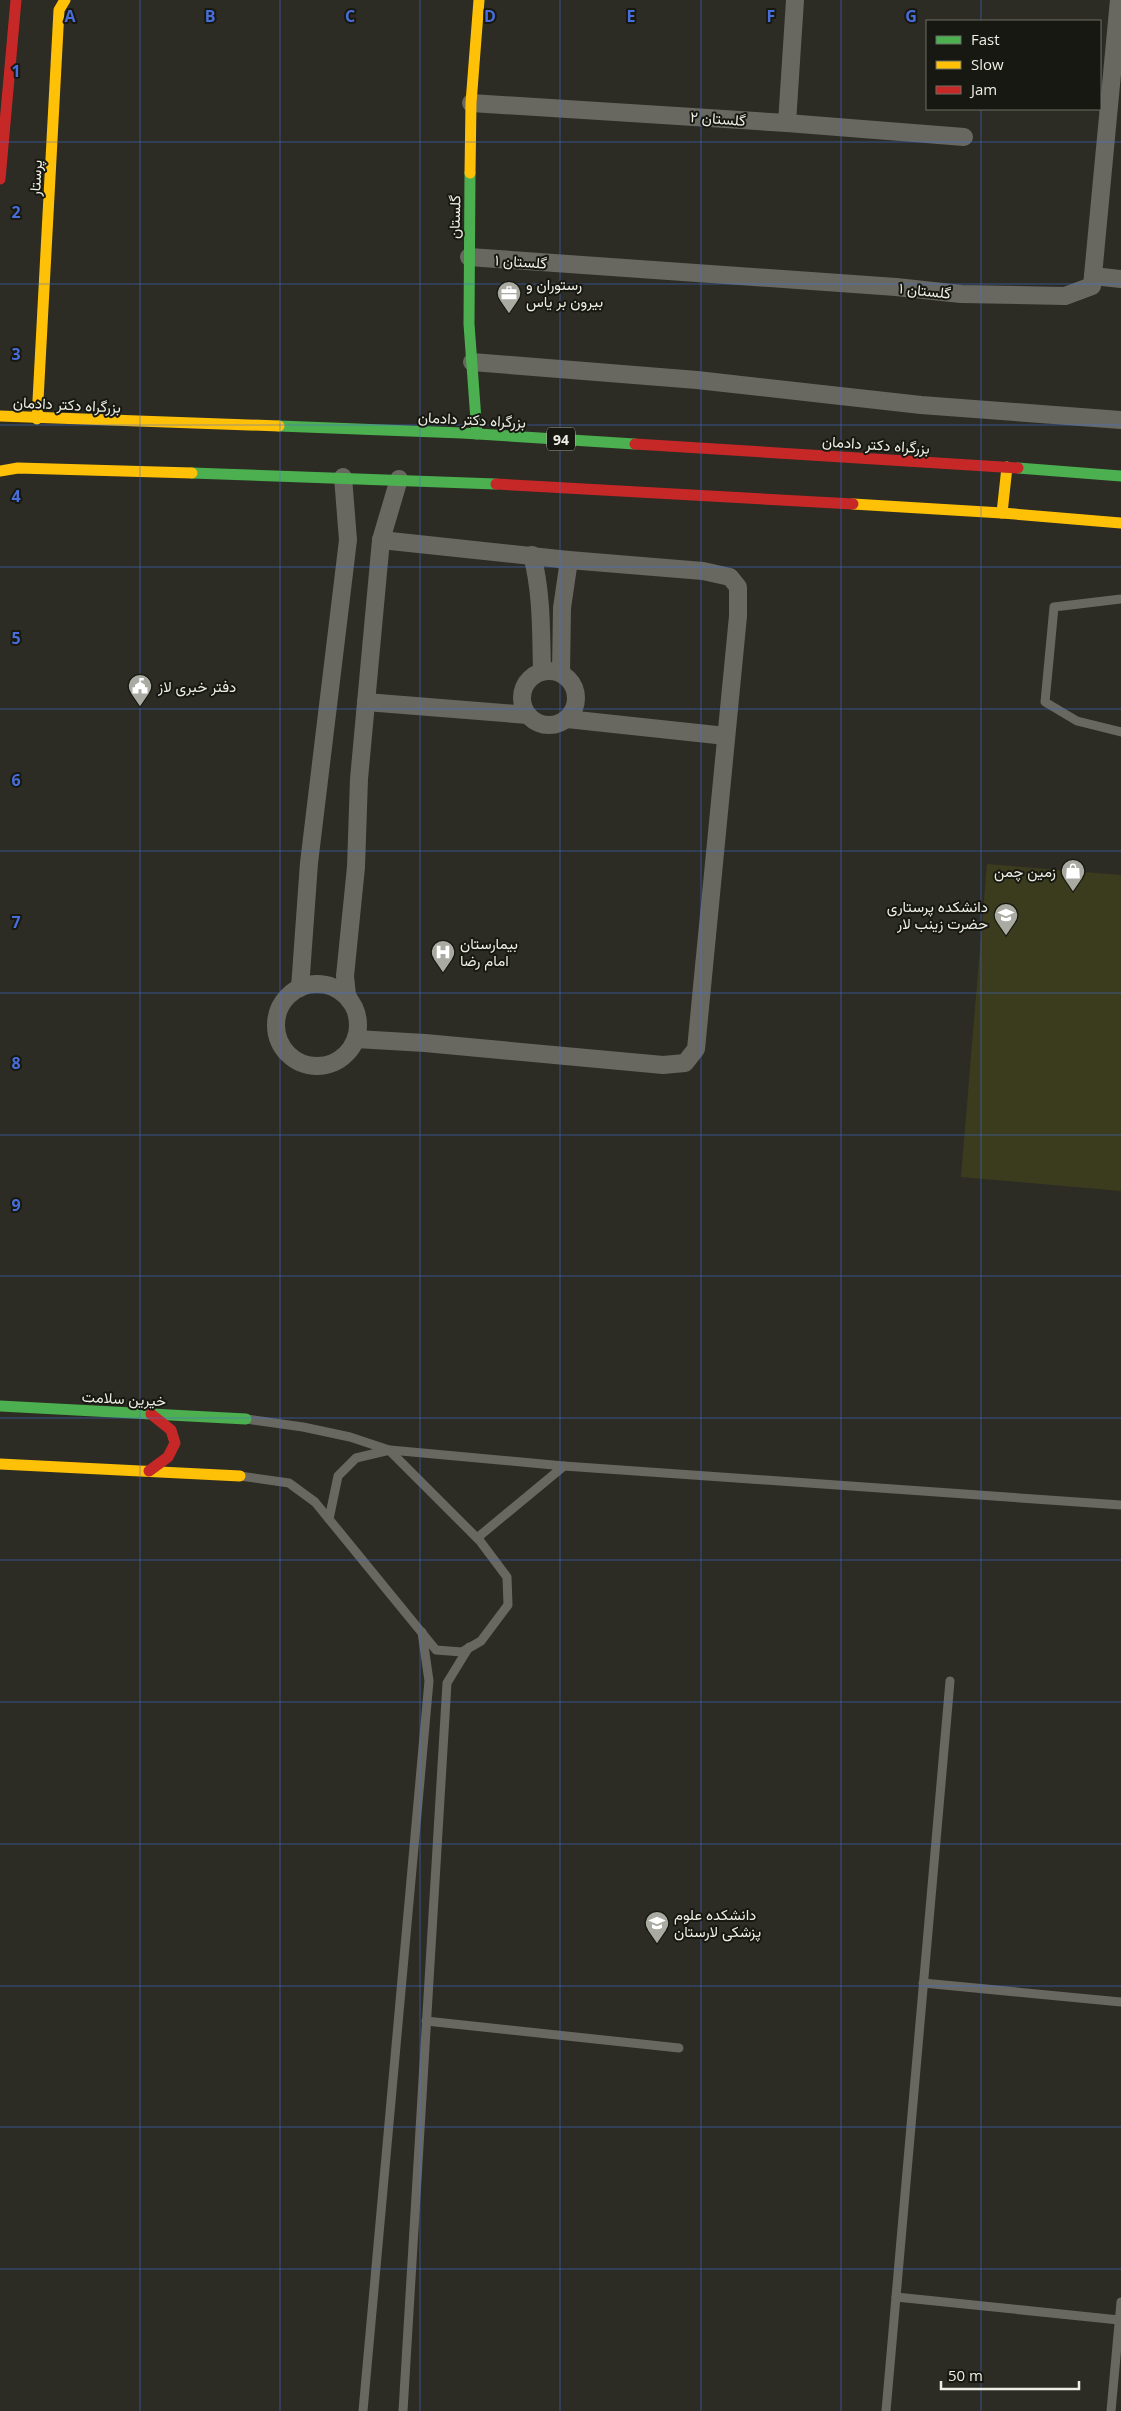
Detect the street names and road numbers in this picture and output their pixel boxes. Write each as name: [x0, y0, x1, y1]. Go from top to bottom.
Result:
street label: گلستان ۲: [690, 106, 747, 130]
street label: پرستار: [24, 159, 47, 198]
street label: گلستان: [444, 195, 464, 239]
street label: گلستان ۱: [494, 249, 548, 273]
street label: گلستان ۱: [898, 277, 952, 303]
street label: بزرگراه دکتر دادمان: [12, 391, 122, 417]
street label: بزرگراه دکتر دادمان: [417, 406, 527, 432]
road number: 94: [547, 428, 575, 450]
street label: بزرگراه دکتر دادمان: [821, 430, 931, 458]
street label: خیرین سلامت: [81, 1386, 167, 1411]

